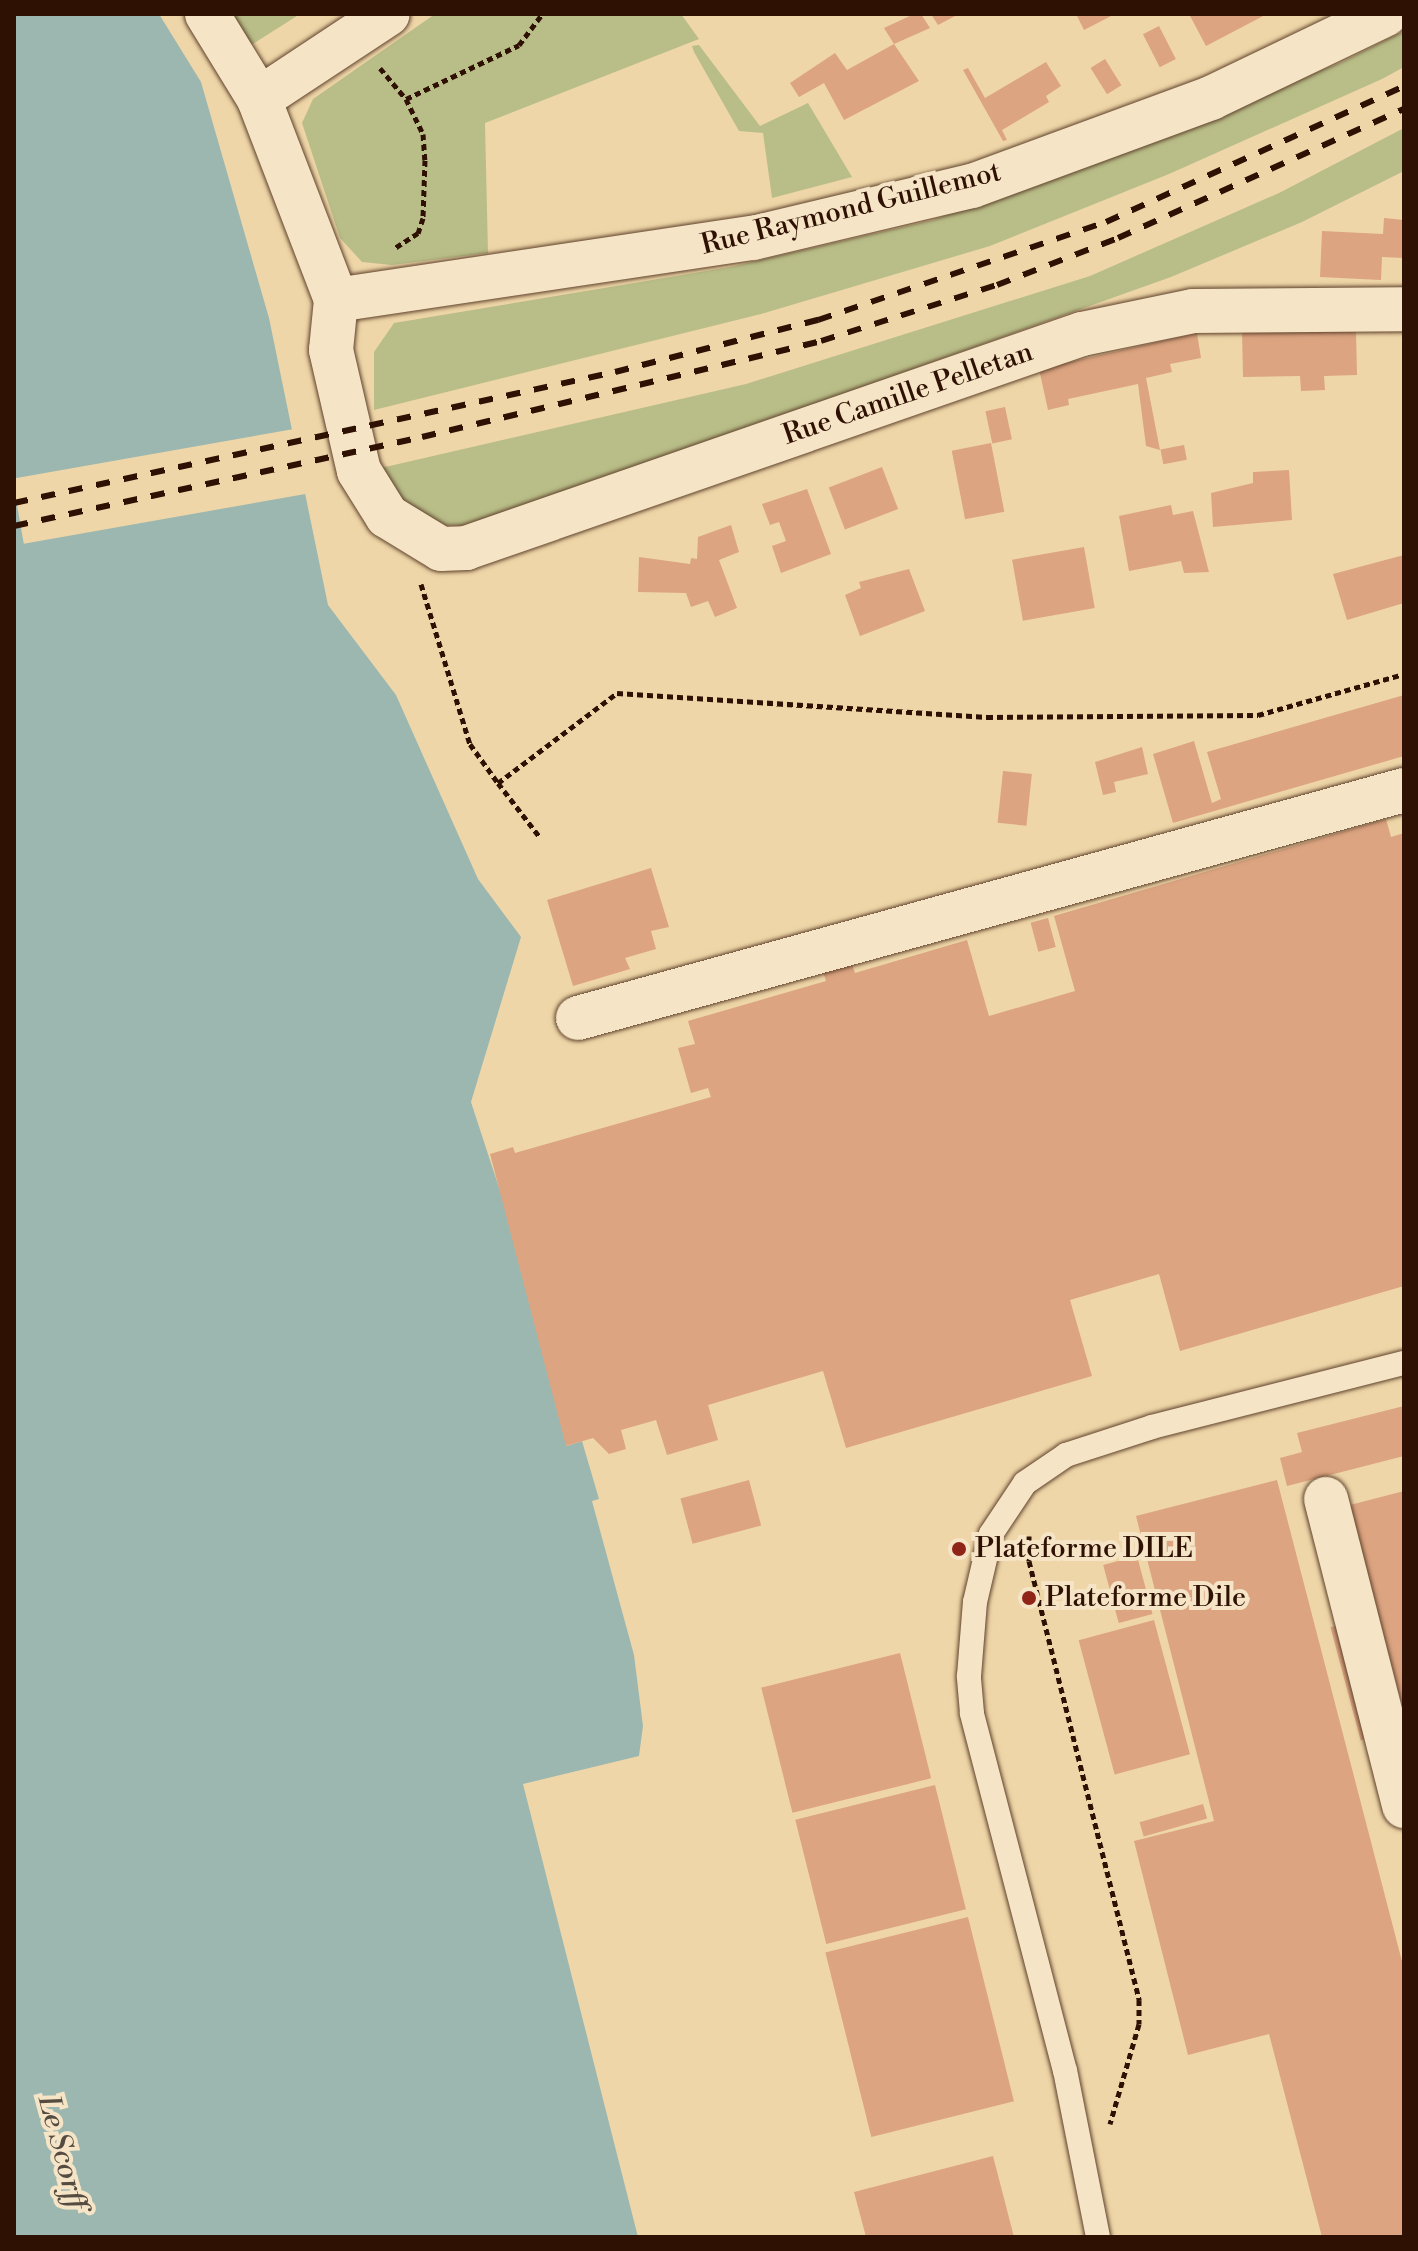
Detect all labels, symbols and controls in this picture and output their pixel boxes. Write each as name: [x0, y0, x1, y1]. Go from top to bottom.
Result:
street label: Rue Raymond Guillemot: [698, 155, 1004, 263]
street label: Rue Camille Pelletan: [779, 335, 1037, 453]
place label: Plateforme DILE: [975, 1532, 1193, 1566]
marker: Plateforme DILE: [950, 1540, 968, 1558]
place label: Plateforme Dile: [1045, 1581, 1246, 1615]
marker: Plateforme Dile: [1020, 1589, 1038, 1607]
water label: Le Scorff: [30, 2091, 94, 2213]

